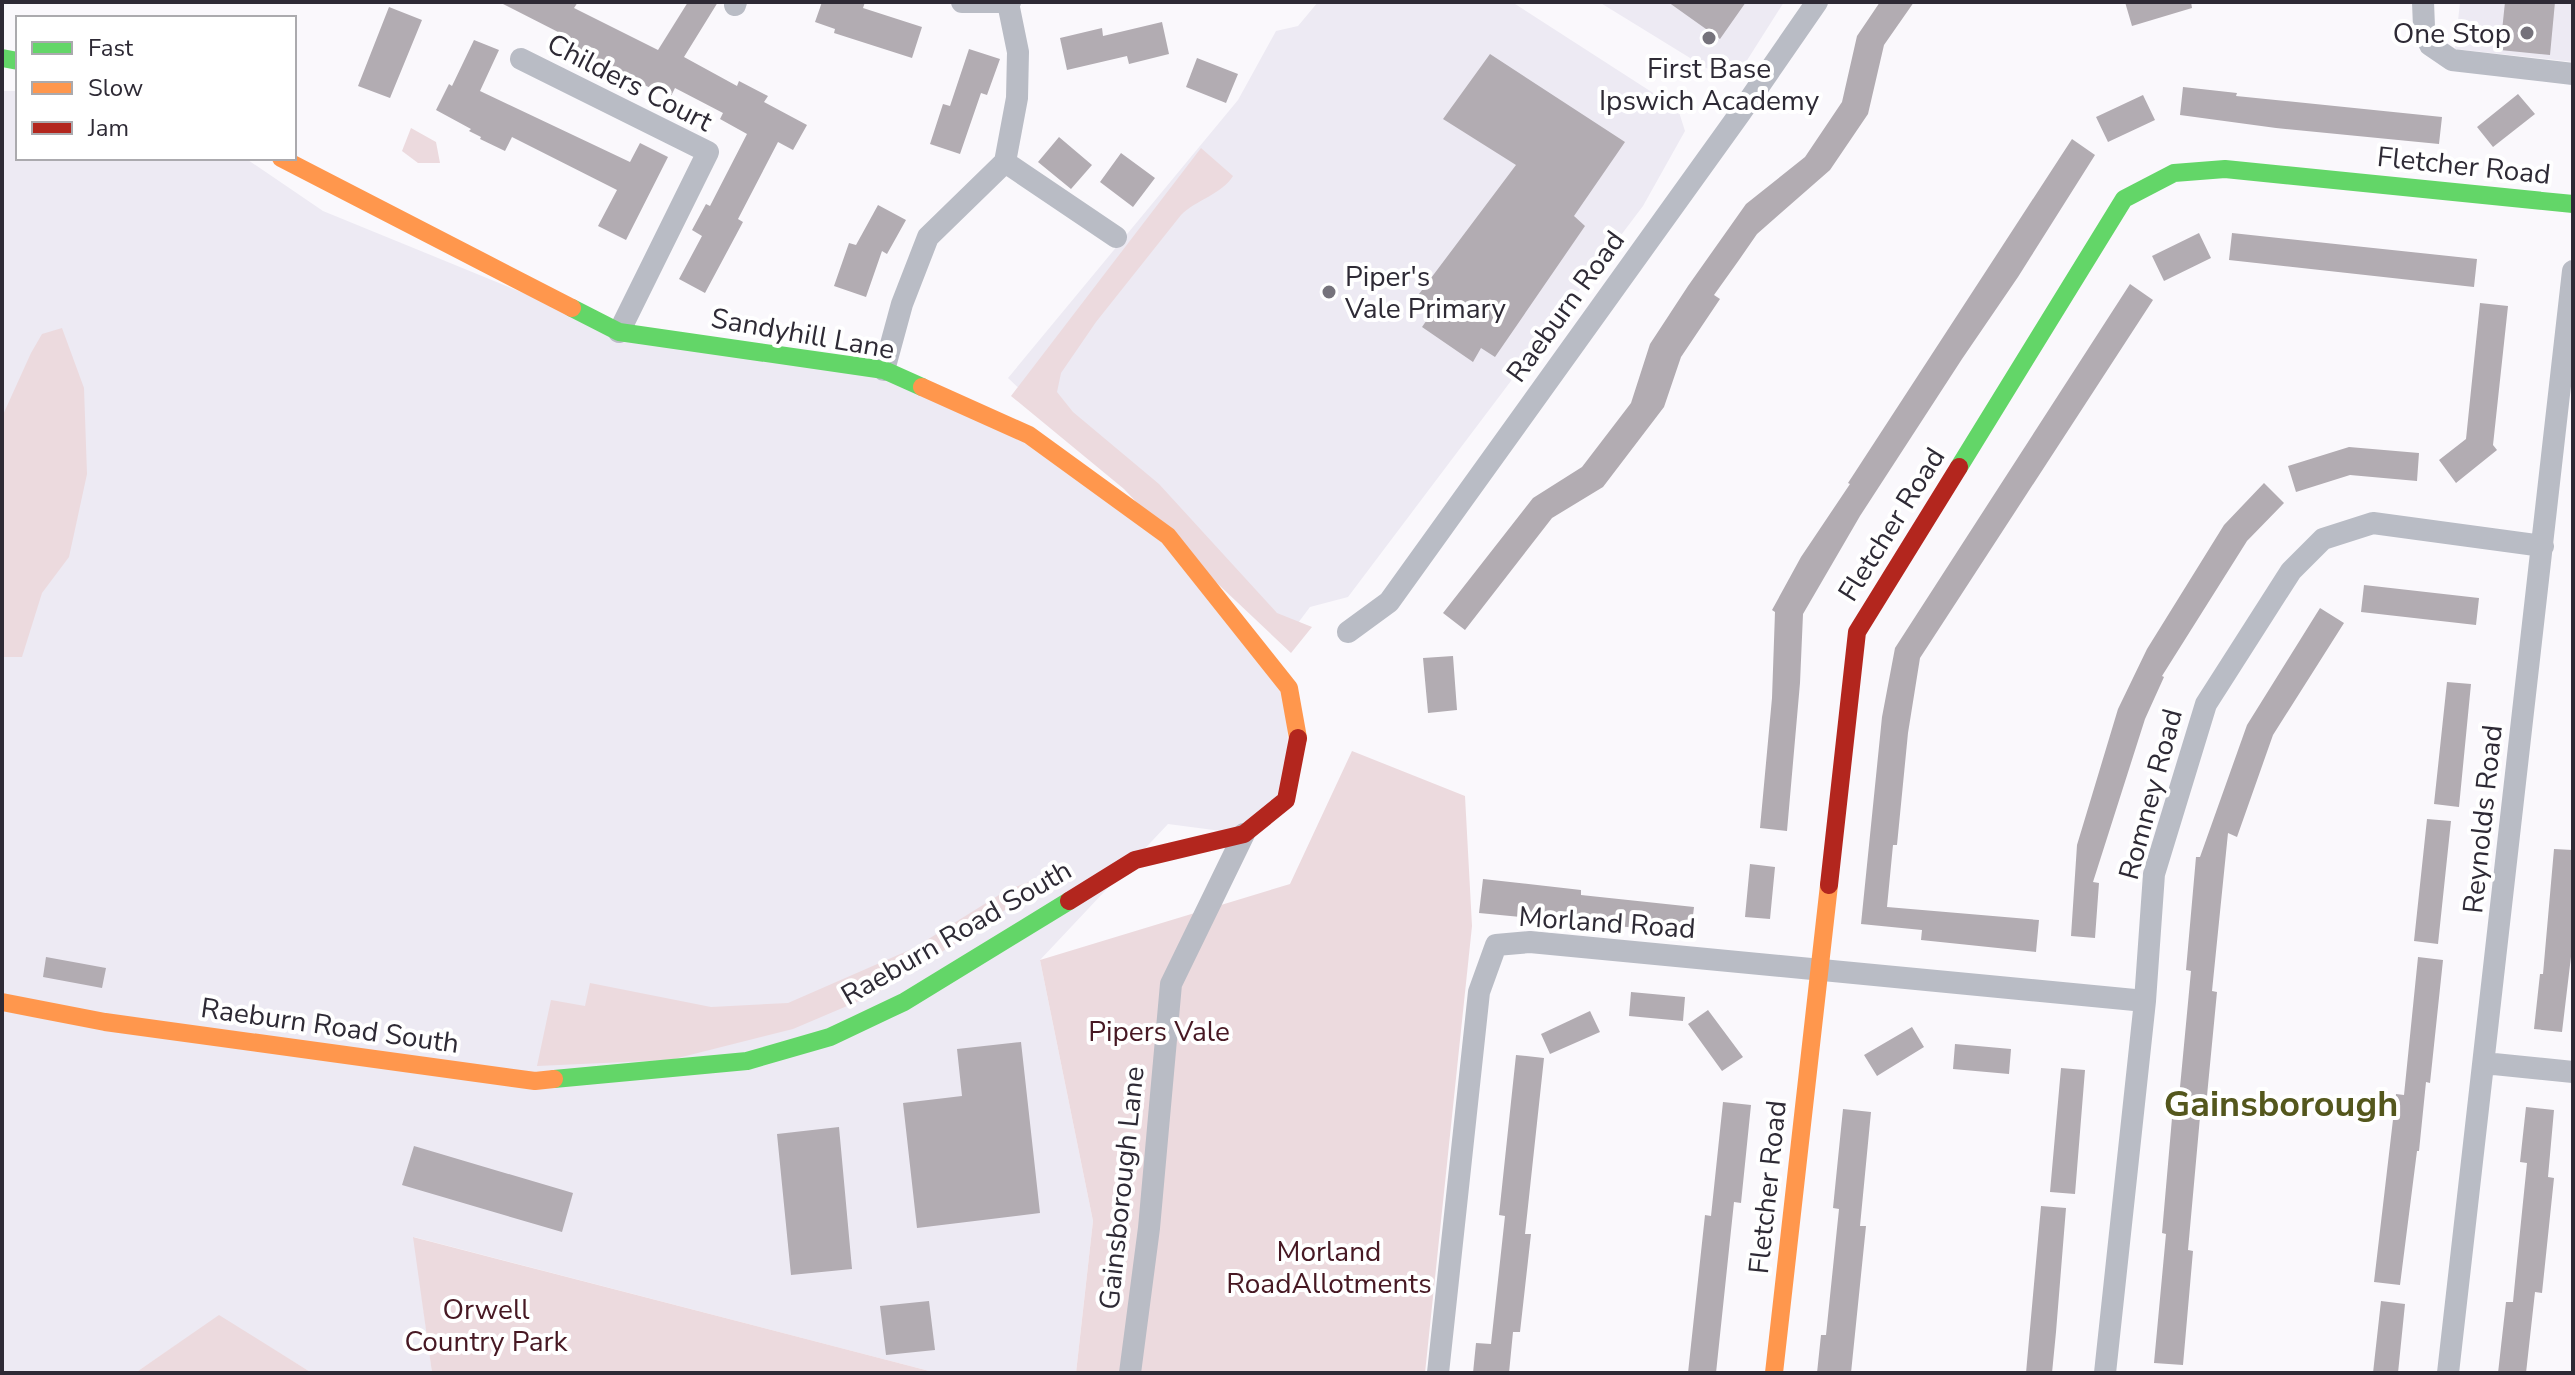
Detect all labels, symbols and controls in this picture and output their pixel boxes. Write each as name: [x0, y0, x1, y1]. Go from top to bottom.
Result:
place label: One Stop: [2393, 15, 2511, 53]
legend: [16, 16, 296, 160]
marker: One Stop: [2518, 24, 2536, 42]
street label: Childers Court: [540, 25, 719, 141]
marker: First Base Ipswich Academy: [1700, 29, 1718, 47]
text: Fast: [88, 32, 134, 64]
place label: First Base Ipswich Academy: [1599, 50, 1820, 120]
text: Slow: [88, 72, 143, 104]
text: Jam: [87, 112, 129, 144]
street label: Fletcher Road: [2375, 138, 2552, 194]
street label: Raeburn Road: [1498, 223, 1634, 390]
place label: Piper's Vale Primary: [1344, 258, 1506, 328]
marker: Piper's Vale Primary: [1320, 283, 1338, 301]
street label: Sandyhill Lane: [708, 299, 898, 369]
street label: Fletcher Road: [1830, 441, 1954, 608]
street label: Romney Road: [2110, 705, 2192, 884]
street label: Reynolds Road: [2454, 723, 2512, 915]
street label: Raeburn Road South: [834, 851, 1079, 1014]
street label: Morland Road: [1517, 898, 1697, 948]
street label: Raeburn Road South: [198, 989, 461, 1063]
park label: Pipers Vale: [1088, 1013, 1230, 1051]
street label: Gainsborough Lane: [1090, 1065, 1154, 1312]
district label: Gainsborough: [2164, 1080, 2398, 1129]
street label: Fletcher Road: [1740, 1099, 1796, 1276]
park label: Morland RoadAllotments: [1226, 1233, 1432, 1303]
park label: Orwell Country Park: [404, 1291, 569, 1361]

